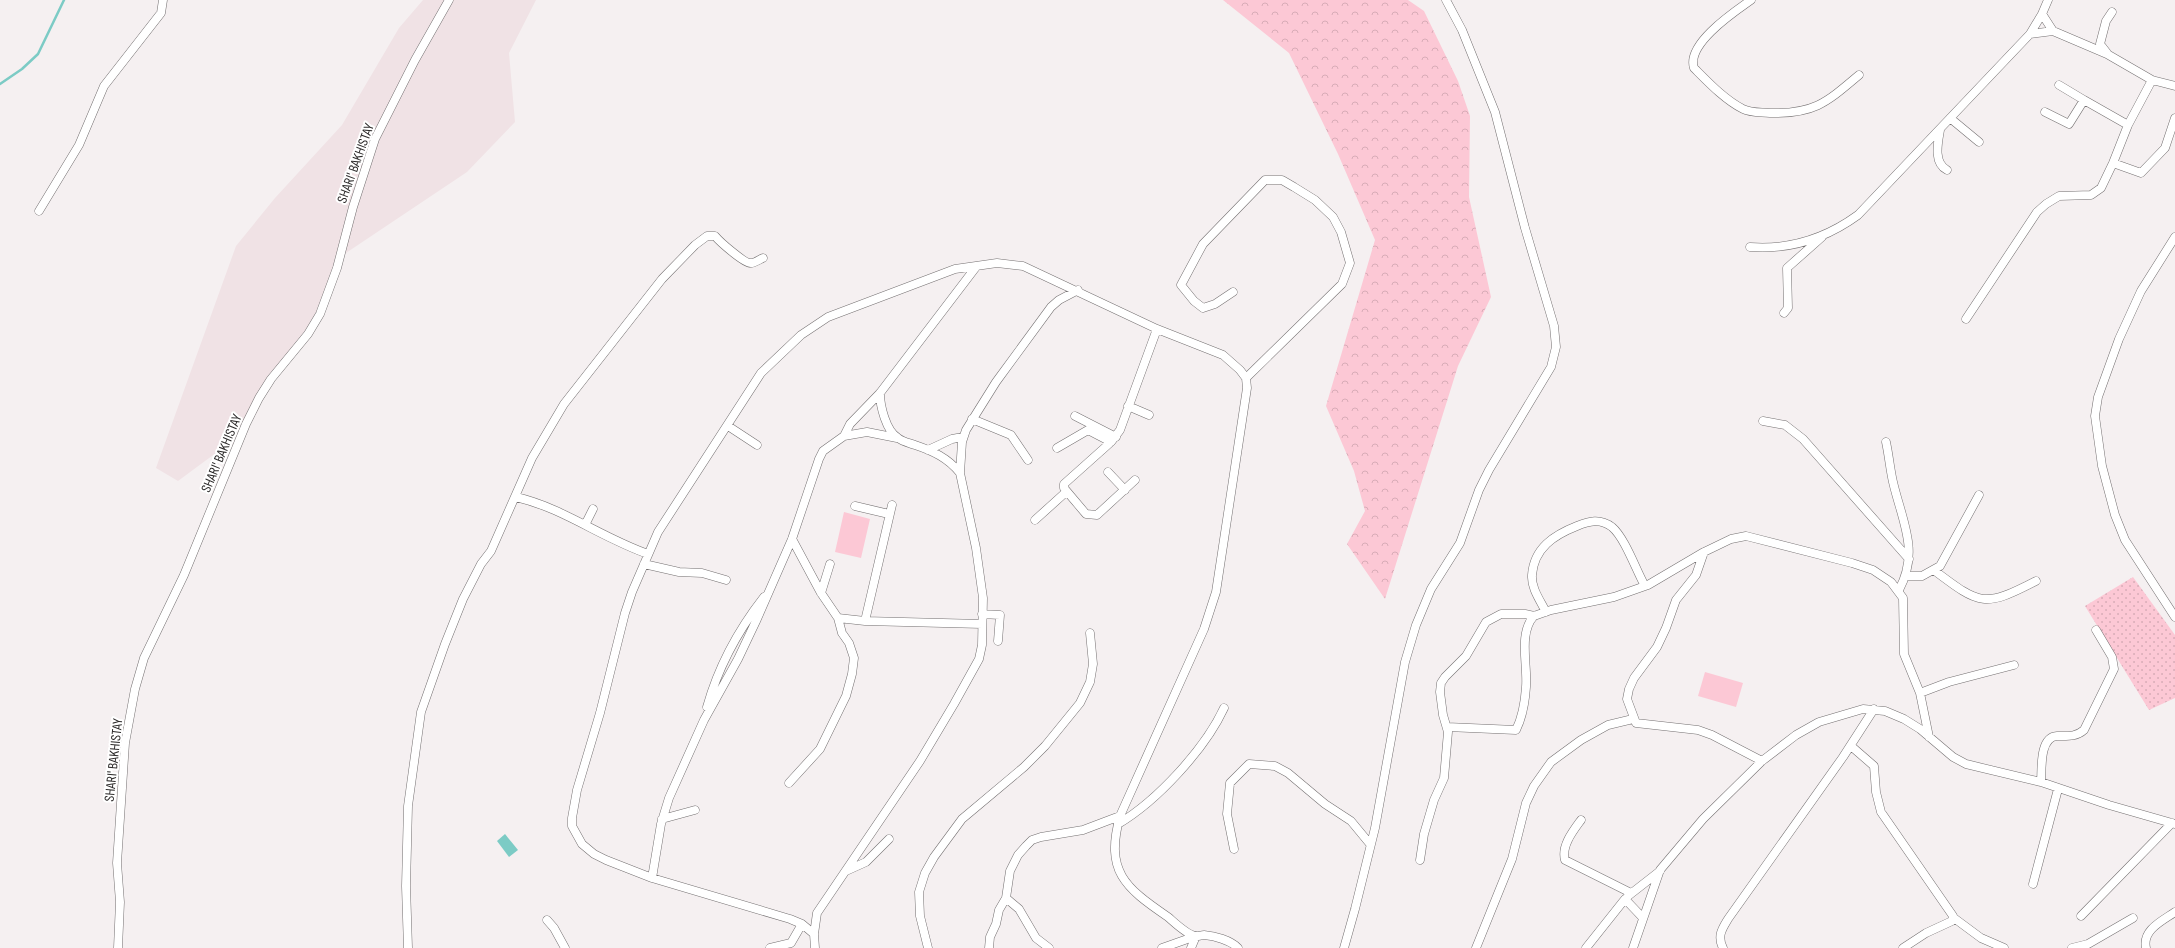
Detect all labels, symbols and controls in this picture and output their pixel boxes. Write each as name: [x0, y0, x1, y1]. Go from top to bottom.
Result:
street label: SHARI' BAKHISTAY: [333, 121, 378, 205]
street label: SHARI' BAKHISTAY: [197, 411, 246, 495]
street label: SHARI' BAKHISTAY: [101, 718, 126, 802]

